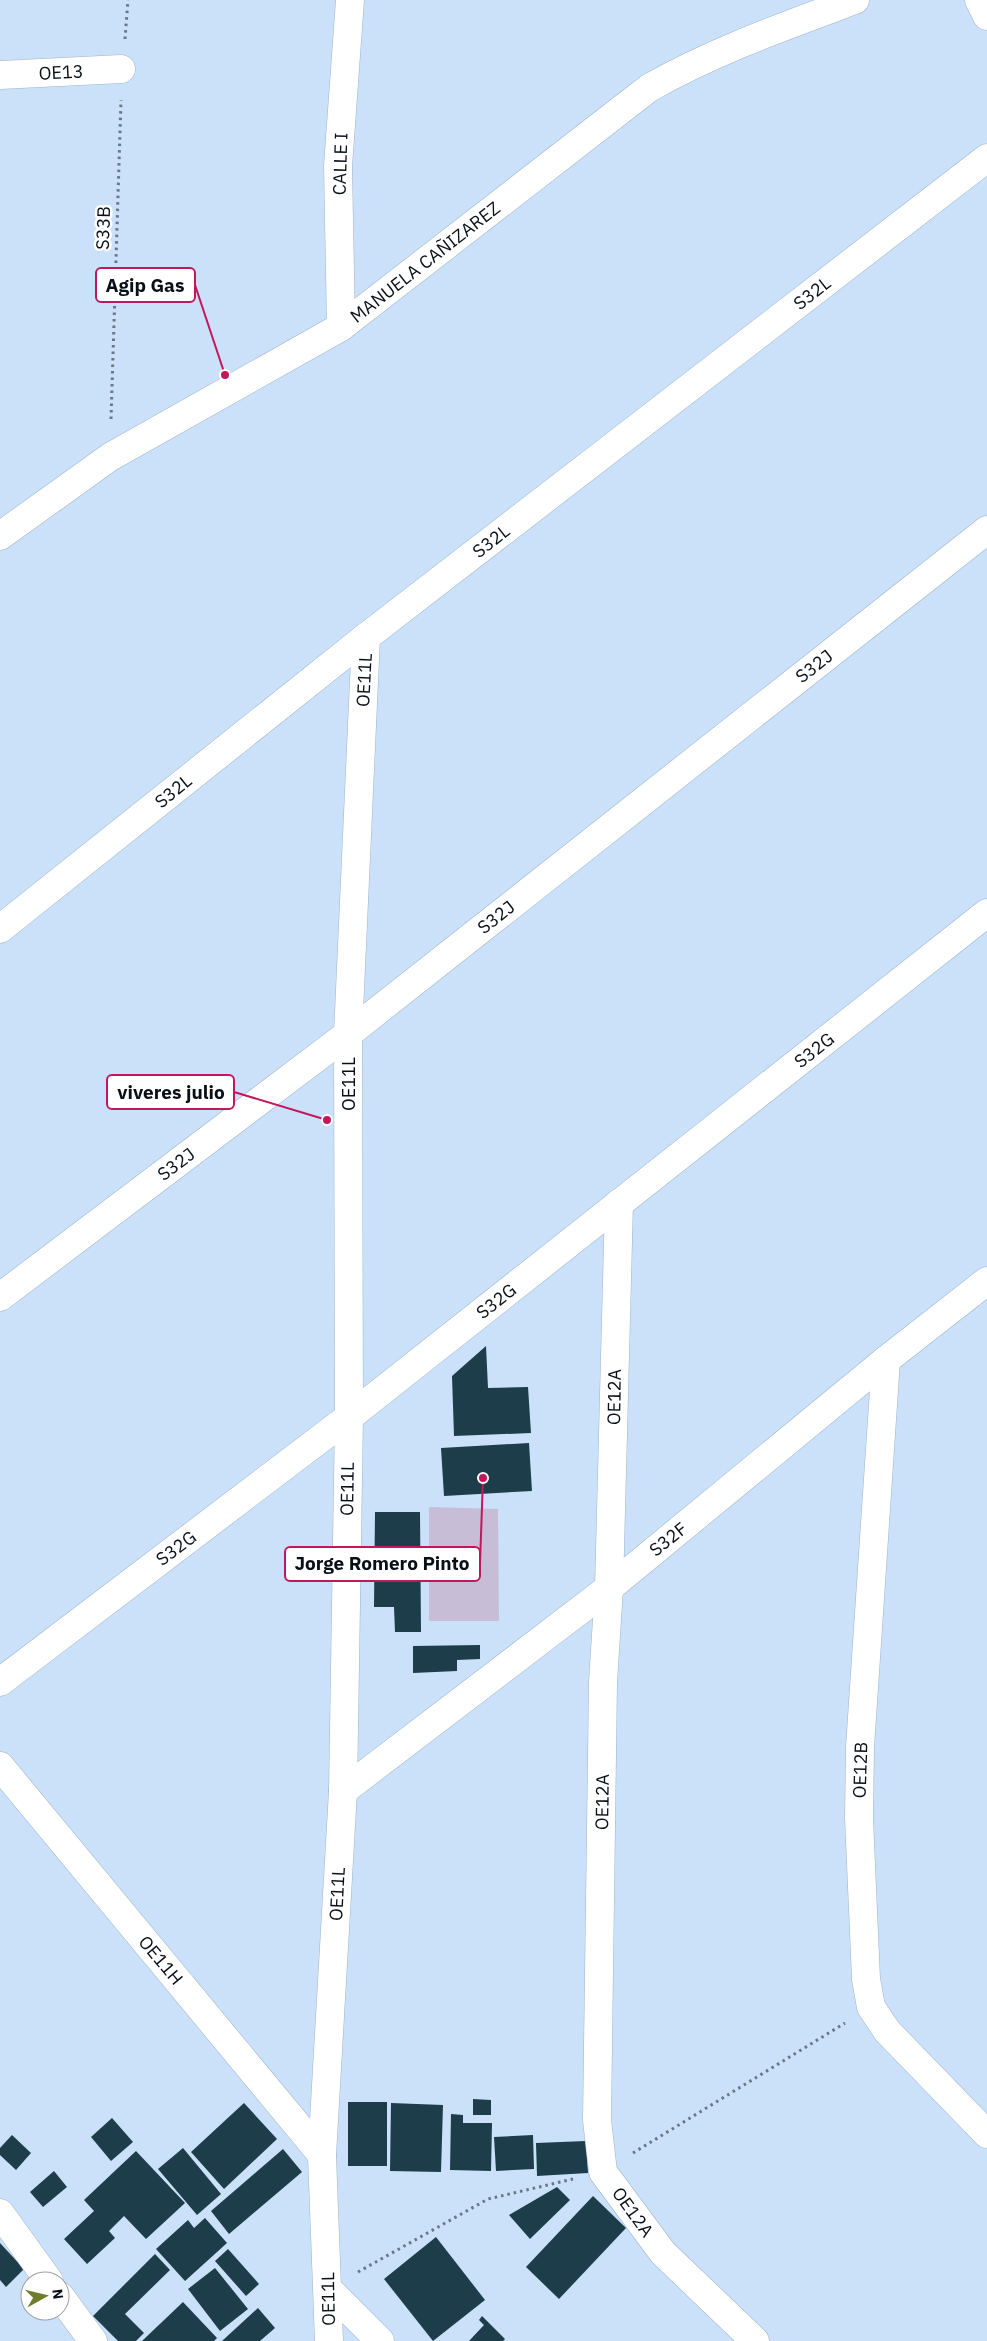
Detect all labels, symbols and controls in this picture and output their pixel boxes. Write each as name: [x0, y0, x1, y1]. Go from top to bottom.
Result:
street label: OE13: [38, 59, 84, 85]
street label: CALLE I: [327, 132, 353, 196]
street label: MANUELA CAÑIZAREZ: [346, 196, 504, 328]
street label: S33B: [91, 206, 115, 250]
callout: Agip Gas: [96, 268, 195, 302]
street label: S32L: [789, 271, 835, 315]
text: Agip Gas: [105, 273, 185, 297]
street label: S32L: [468, 519, 514, 563]
street label: S32J: [791, 644, 837, 688]
street label: OE11L: [351, 653, 377, 707]
street label: S32L: [150, 769, 196, 813]
street label: S32J: [473, 895, 519, 939]
street label: S32G: [789, 1027, 839, 1073]
street label: OE11L: [337, 1057, 360, 1111]
callout: viveres julio: [107, 1075, 234, 1109]
text: viveres julio: [117, 1080, 225, 1104]
street label: S32J: [153, 1142, 199, 1186]
street label: S32G: [471, 1278, 521, 1324]
street label: OE12A: [602, 1368, 626, 1425]
street label: OE11L: [335, 1462, 359, 1516]
street label: S32F: [644, 1517, 692, 1561]
street label: S32G: [151, 1525, 201, 1571]
callout: Jorge Romero Pinto: [285, 1547, 480, 1581]
text: Jorge Romero Pinto: [294, 1551, 470, 1575]
street label: OE12B: [848, 1741, 872, 1799]
street label: OE12A: [590, 1773, 614, 1830]
street label: OE11L: [324, 1867, 350, 1921]
street label: OE11H: [134, 1931, 188, 1989]
street label: OE12A: [607, 2182, 659, 2242]
north arrow: [20, 2271, 70, 2321]
street label: OE11L: [316, 2272, 340, 2326]
text: N: [48, 2288, 67, 2300]

